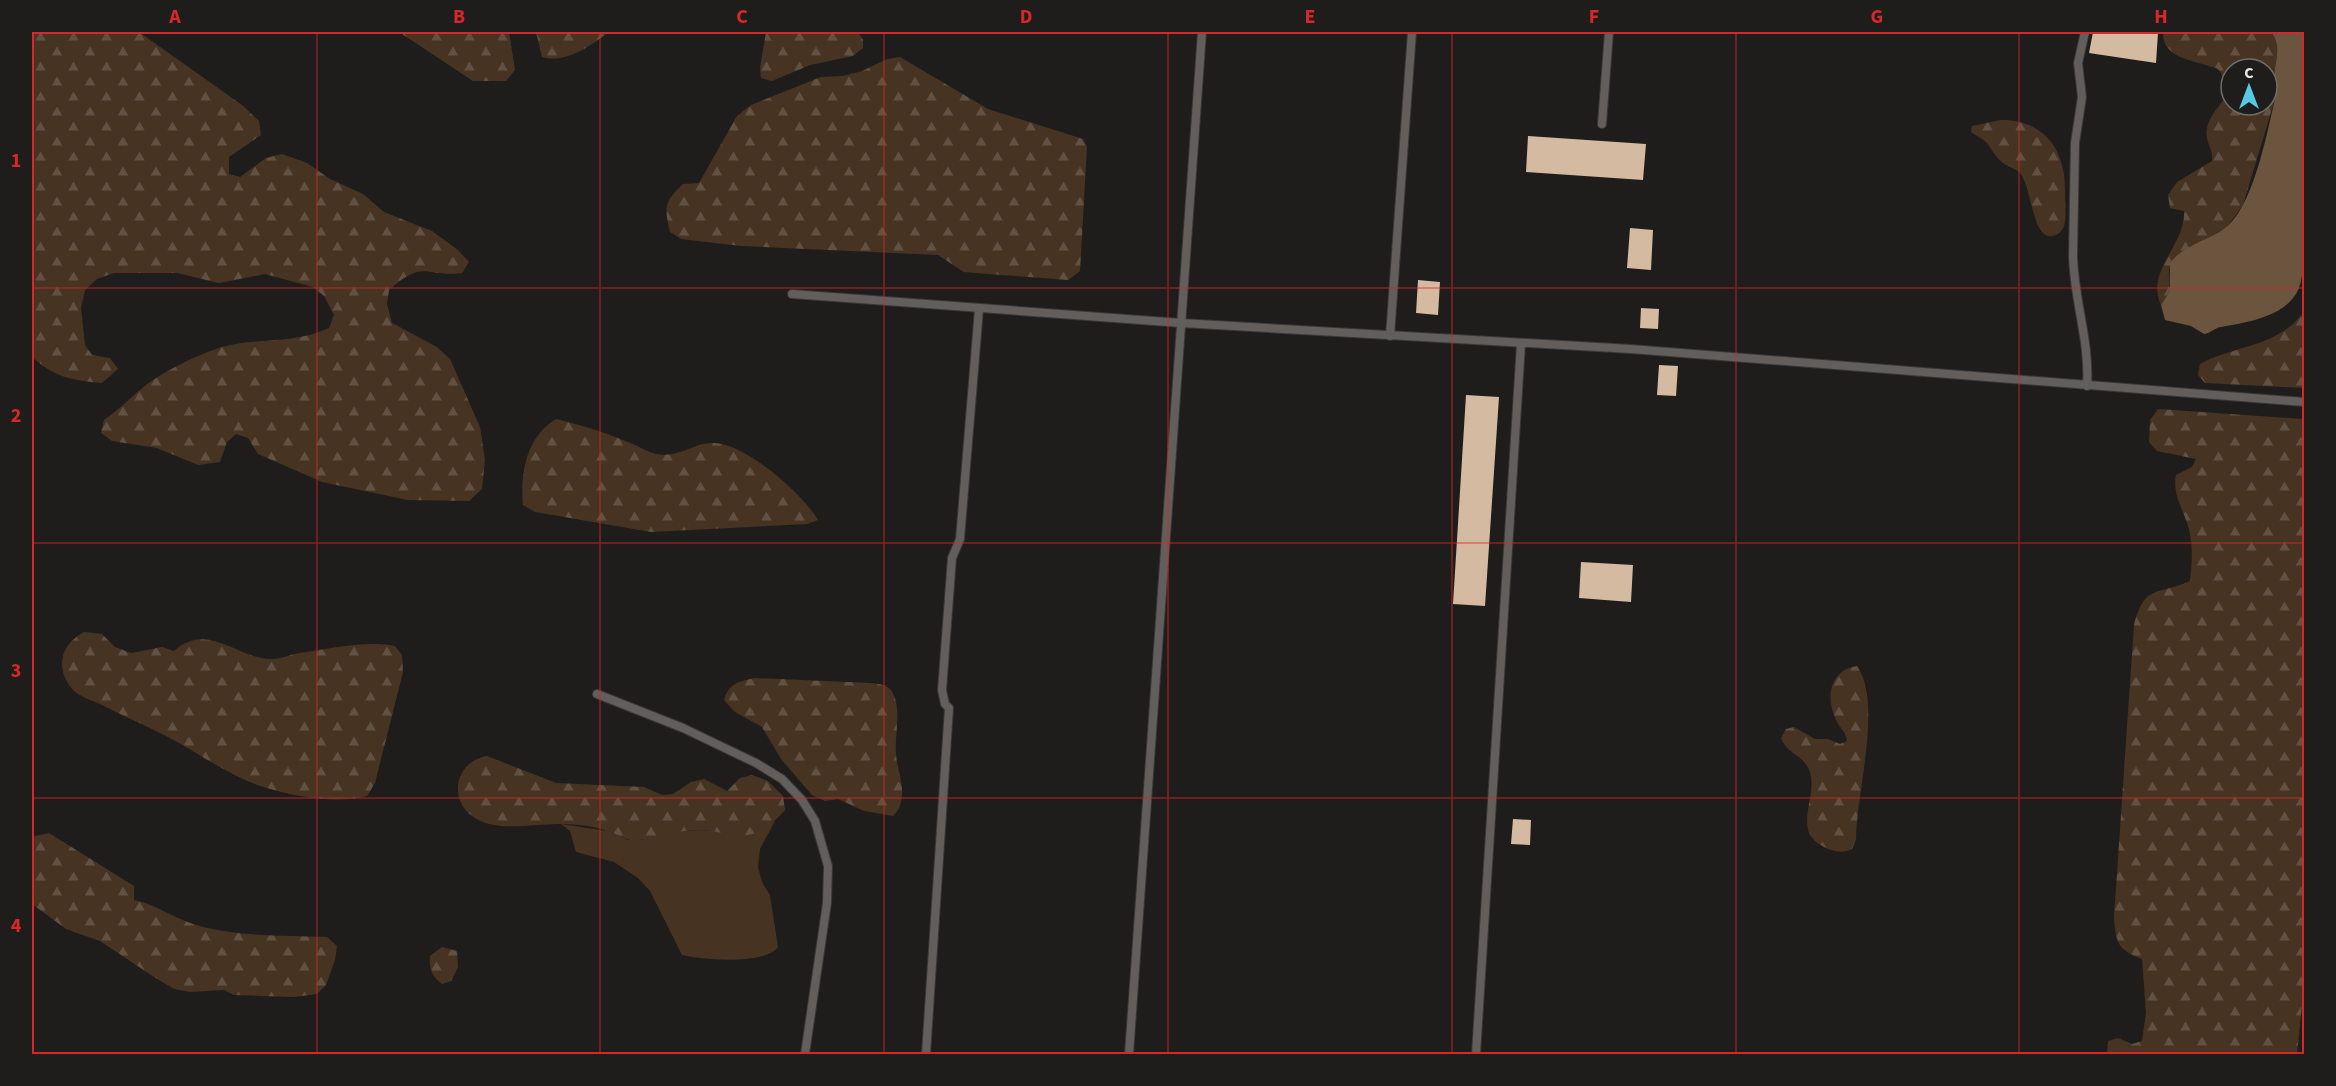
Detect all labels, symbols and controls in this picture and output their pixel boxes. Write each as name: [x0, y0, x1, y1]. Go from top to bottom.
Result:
text: A: [168, 3, 181, 31]
text: B: [453, 3, 465, 31]
text: C: [736, 3, 748, 31]
text: D: [1020, 3, 1032, 31]
text: E: [1305, 3, 1315, 31]
text: F: [1589, 3, 1599, 31]
text: G: [1871, 3, 1883, 31]
text: H: [2154, 3, 2168, 31]
north arrow: [2219, 57, 2279, 117]
text: С: [2244, 62, 2254, 84]
text: 1: [11, 147, 21, 175]
text: 2: [11, 402, 21, 430]
text: 3: [11, 657, 21, 685]
text: 4: [11, 912, 22, 940]

